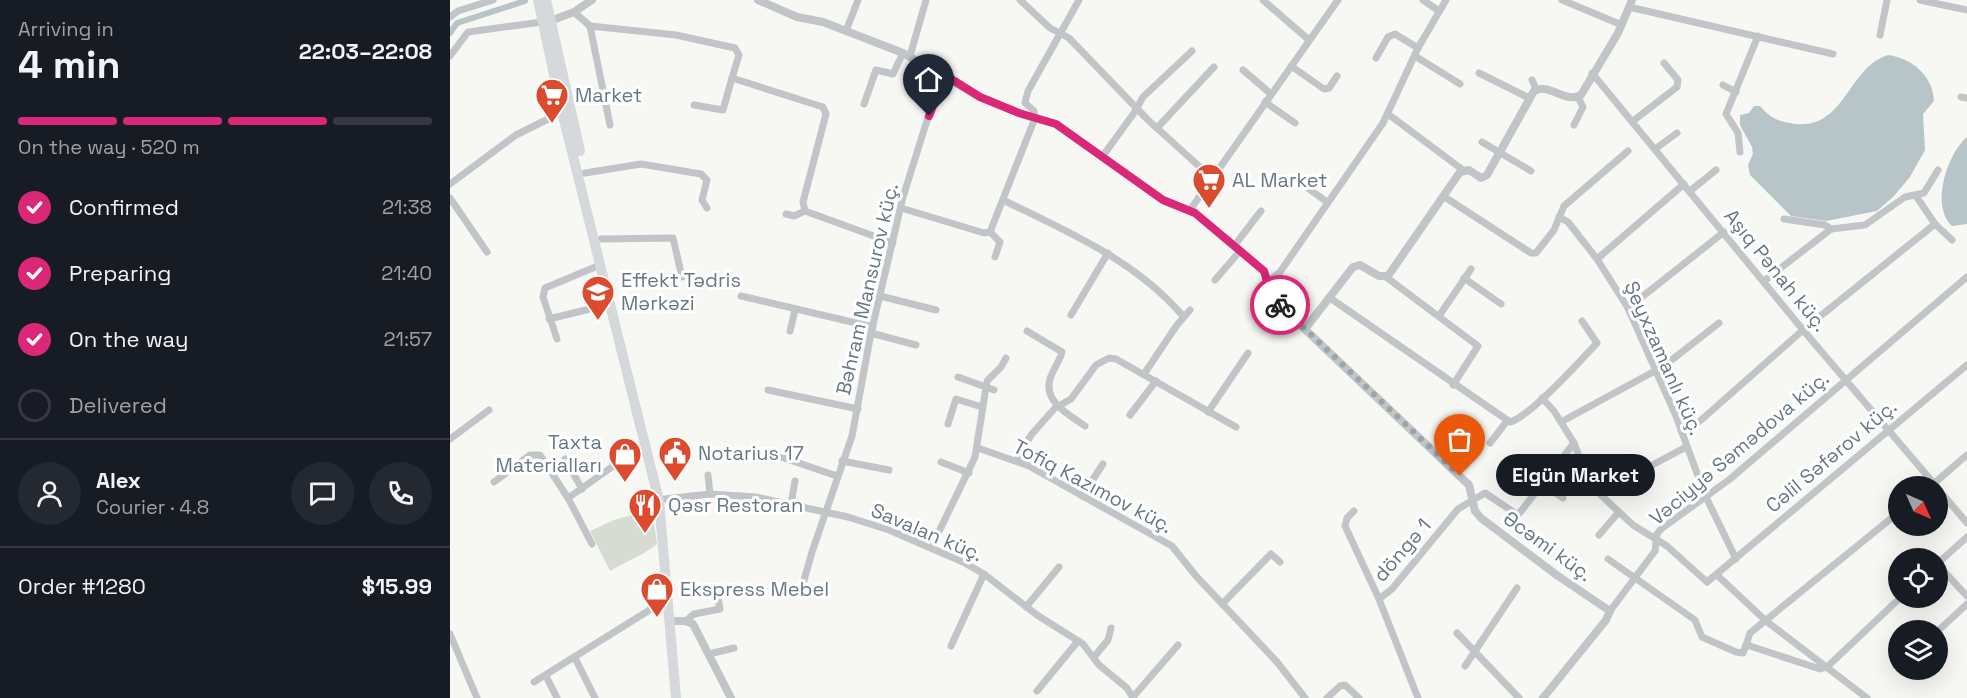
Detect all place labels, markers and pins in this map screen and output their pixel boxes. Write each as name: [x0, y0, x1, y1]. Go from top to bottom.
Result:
pin: [903, 54, 954, 116]
supermarket icon: Market: [534, 77, 570, 124]
place label: Market: [575, 82, 642, 108]
supermarket icon: AL Market: [1191, 162, 1227, 209]
place label: AL Market: [1232, 167, 1327, 193]
place label: Effekt Tədris Mərkəzi: [621, 267, 741, 316]
school or university icon: Effekt Tədris Mərkəzi: [580, 274, 616, 321]
pin: [1434, 414, 1485, 476]
place label: Taxta Materialları: [495, 429, 602, 478]
public building icon: Notarius 17: [657, 435, 693, 482]
shop icon: Taxta Materialları: [607, 436, 643, 483]
place label: Notarius 17: [698, 440, 804, 466]
callout: Elgün Market: [1496, 455, 1655, 497]
restaurant icon: Qəsr Restoran: [627, 487, 663, 534]
place label: Qəsr Restoran: [668, 492, 803, 518]
shop icon: Ekspress Mebel: [639, 571, 675, 618]
place label: Ekspress Mebel: [680, 576, 829, 602]

